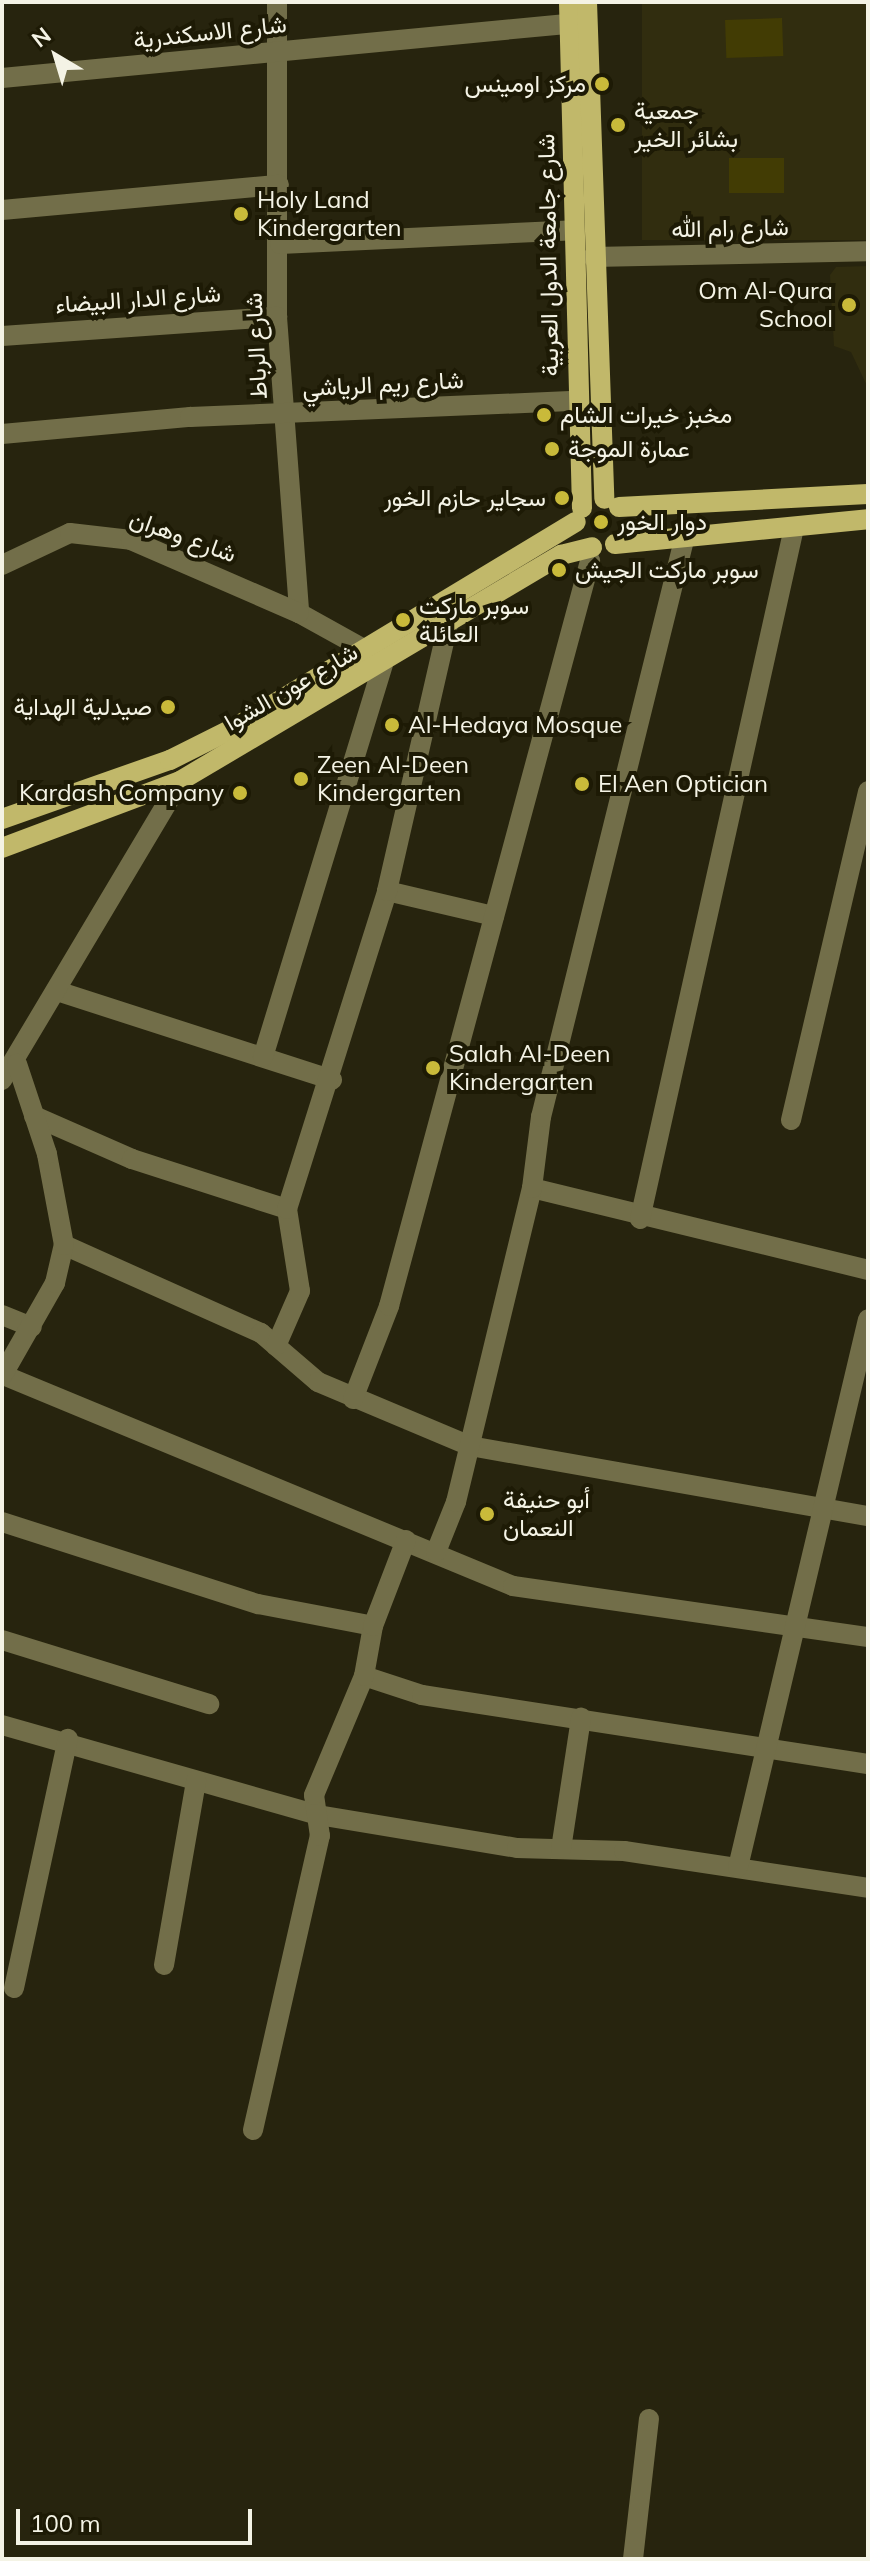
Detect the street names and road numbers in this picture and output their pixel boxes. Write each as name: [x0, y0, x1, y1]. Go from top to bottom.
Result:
street label: شارع الاسكندرية: [132, 10, 288, 54]
street label: شارع جامعة الدول العربية: [531, 133, 565, 377]
street label: شارع رام الله: [671, 213, 789, 243]
street label: شارع الدار البيضاء: [54, 279, 222, 319]
street label: شارع الرباط: [239, 292, 273, 400]
street label: شارع ريم الرياشي: [302, 365, 464, 403]
street label: شارع وهران: [126, 503, 240, 569]
street label: شارع عون الشوا: [219, 637, 363, 737]

